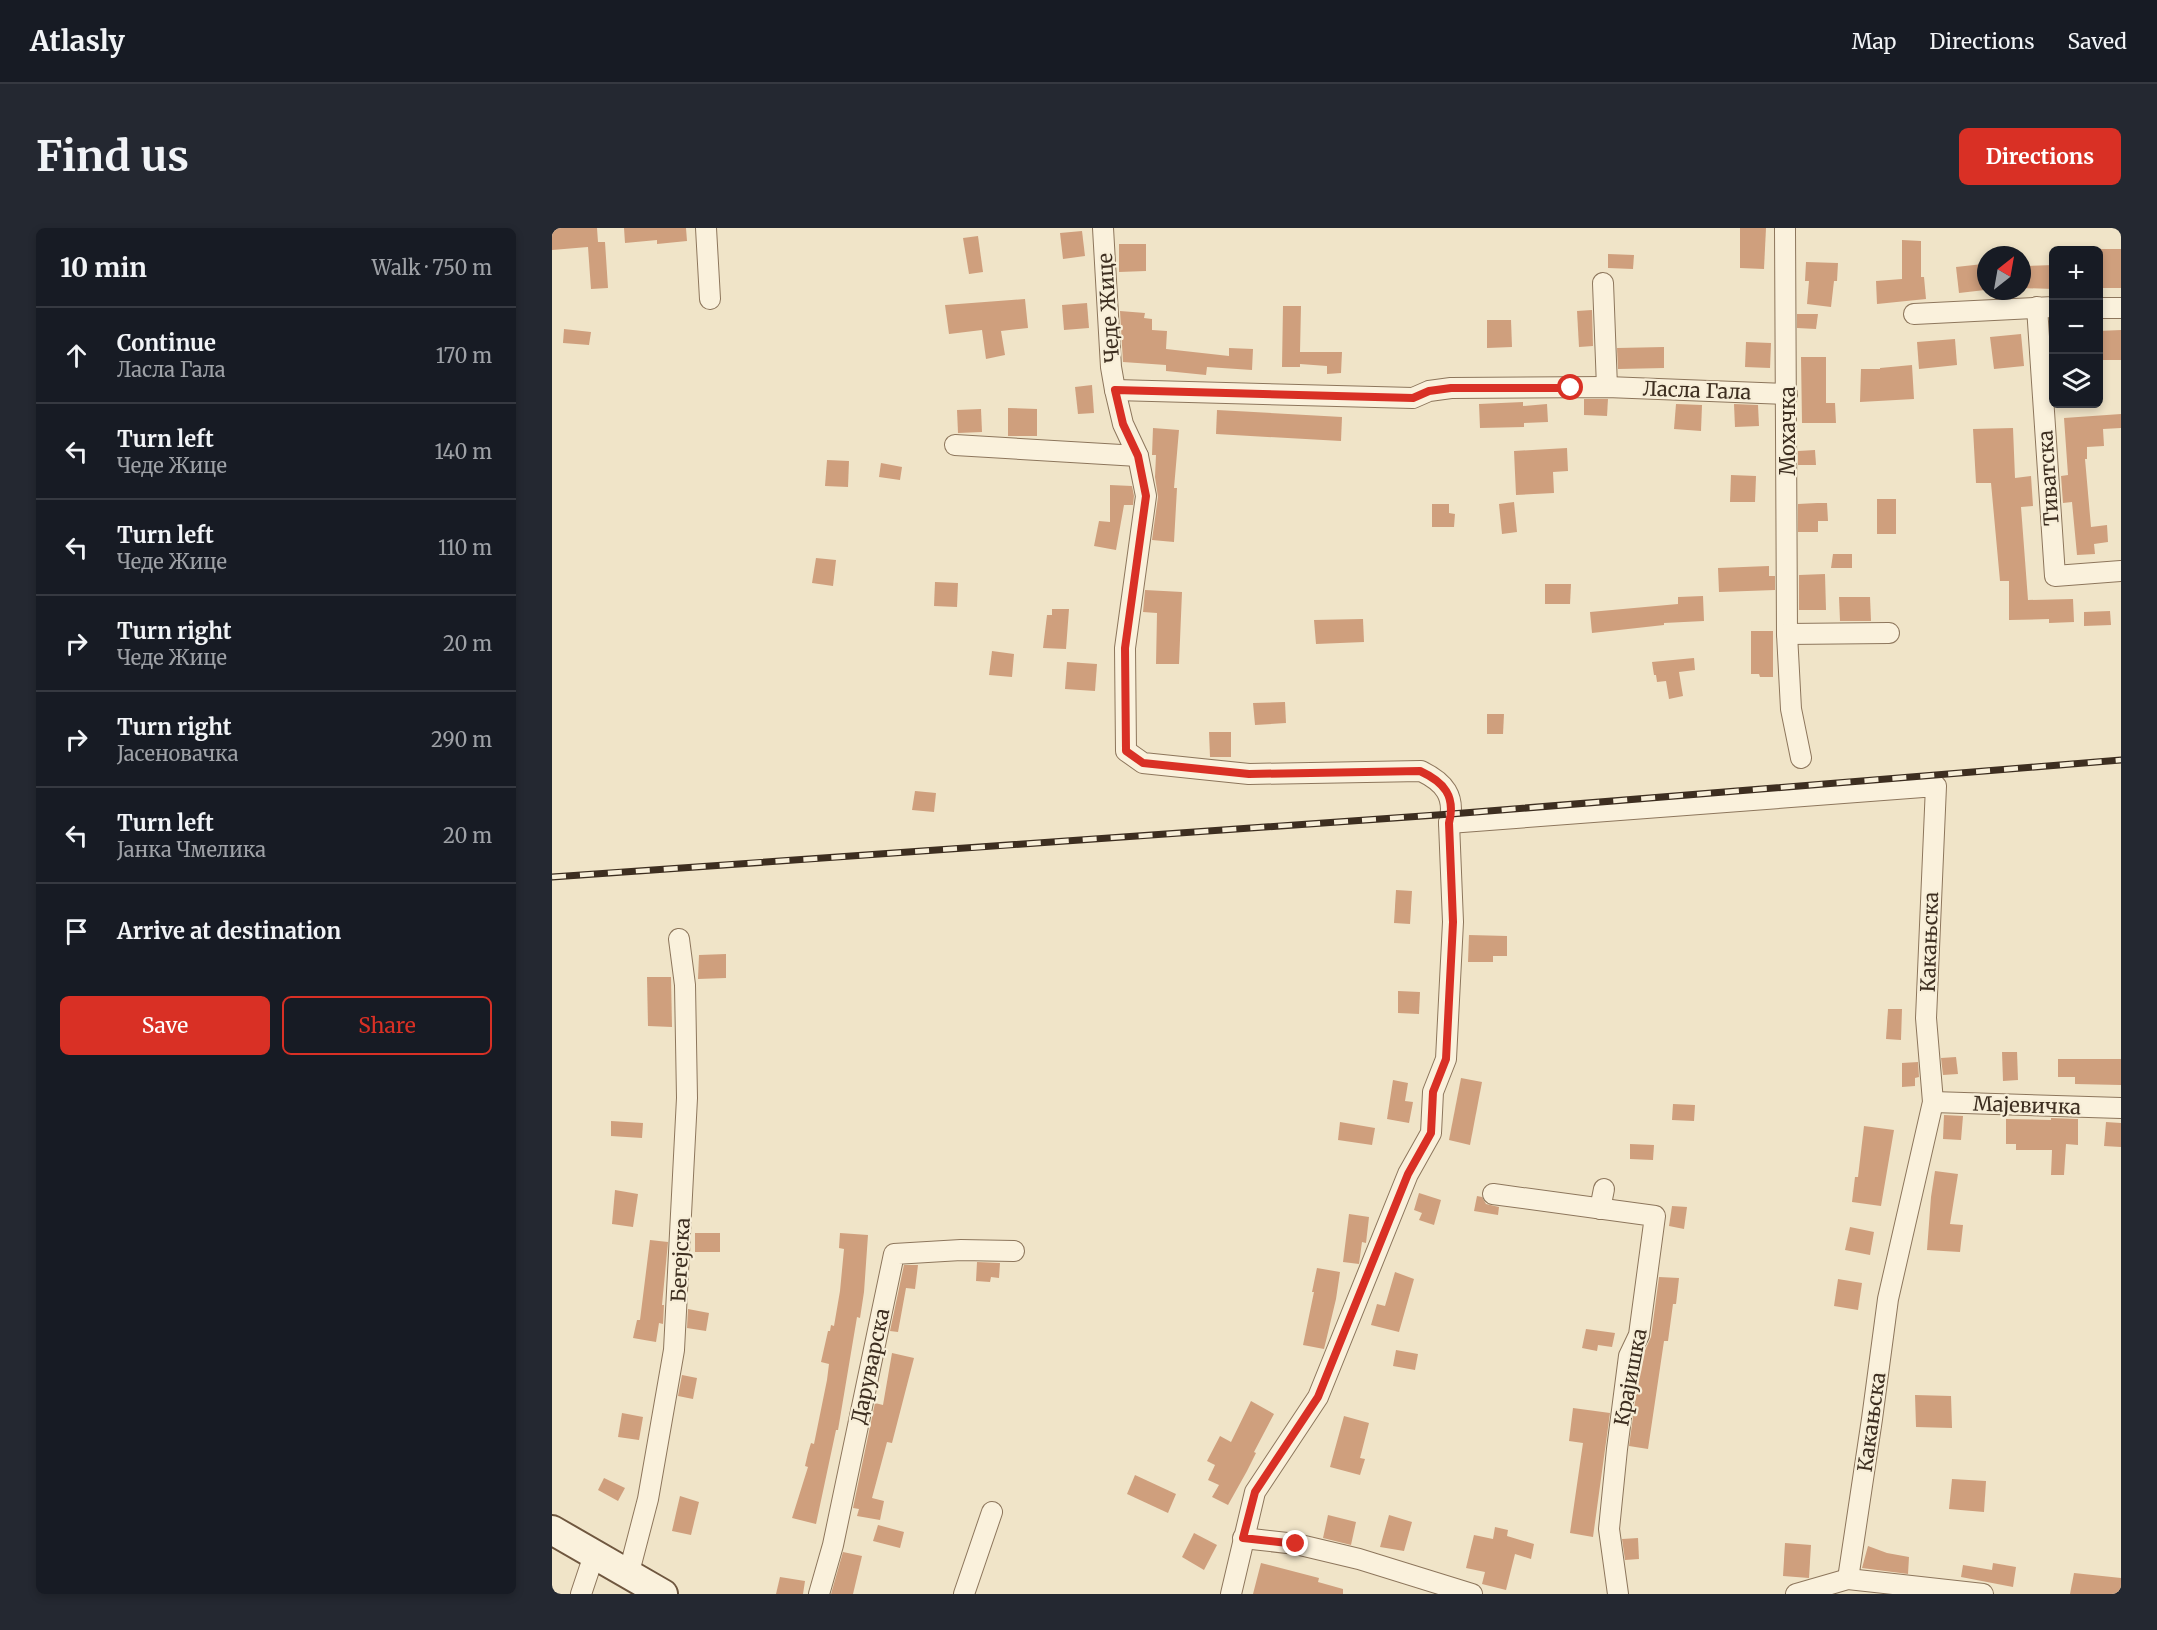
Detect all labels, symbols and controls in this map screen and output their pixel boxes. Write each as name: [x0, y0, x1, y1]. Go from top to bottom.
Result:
text: Atlasly: [30, 23, 125, 59]
text: Map: [1852, 28, 1896, 55]
text: Directions: [1929, 28, 2034, 55]
text: Saved: [2067, 28, 2127, 55]
button: Directions: [1959, 128, 2121, 185]
text: Find us: [36, 130, 189, 182]
north arrow: [1977, 246, 2031, 300]
map controls: [2049, 246, 2103, 408]
button: +: [2049, 246, 2103, 300]
text: 10 min: [60, 251, 147, 284]
street label: Чеде Жице: [1092, 252, 1124, 364]
text: Walk · 750 m: [372, 255, 492, 280]
button: −: [2049, 300, 2103, 354]
text: Continue: [117, 329, 216, 357]
icon: ahead: [60, 339, 93, 372]
text: 170 m: [436, 343, 492, 368]
button: layers: [2049, 354, 2103, 408]
text: Ласла Гала: [117, 357, 225, 382]
route start: [1557, 374, 1583, 400]
street label: Ласла Гала: [1642, 376, 1752, 404]
street label: Мохачка: [1775, 386, 1800, 476]
text: Turn left: [117, 425, 214, 453]
street label: Тиватска: [2032, 429, 2064, 527]
icon: left: [60, 435, 93, 468]
text: 140 m: [435, 439, 492, 464]
text: Чеде Жице: [117, 453, 227, 478]
text: Turn left: [117, 521, 214, 549]
icon: left: [60, 531, 93, 564]
text: 110 m: [438, 535, 492, 560]
text: Чеде Жице: [117, 549, 227, 574]
text: Turn right: [117, 617, 231, 645]
icon: right: [60, 627, 93, 660]
text: 20 m: [443, 631, 492, 656]
text: Чеде Жице: [117, 645, 227, 670]
text: Turn right: [117, 713, 231, 741]
icon: right: [60, 723, 93, 756]
text: 290 m: [431, 727, 492, 752]
text: Јасеновачка: [117, 741, 239, 766]
text: Turn left: [117, 809, 214, 837]
icon: left: [60, 819, 93, 852]
text: 20 m: [443, 823, 492, 848]
text: Јанка Чмелика: [117, 837, 266, 862]
street label: Какањска: [1915, 891, 1943, 993]
icon: arrive: [60, 915, 93, 948]
text: Arrive at destination: [117, 917, 341, 945]
button: Save: [60, 996, 270, 1055]
button: Share: [282, 996, 492, 1055]
street label: Мајевичка: [1973, 1091, 2082, 1119]
street label: Бегејска: [665, 1217, 695, 1303]
street label: Даруварска: [846, 1306, 894, 1426]
street label: Крајишка: [1608, 1326, 1652, 1428]
street label: Какањска: [1852, 1370, 1890, 1473]
route end: [1282, 1530, 1308, 1556]

